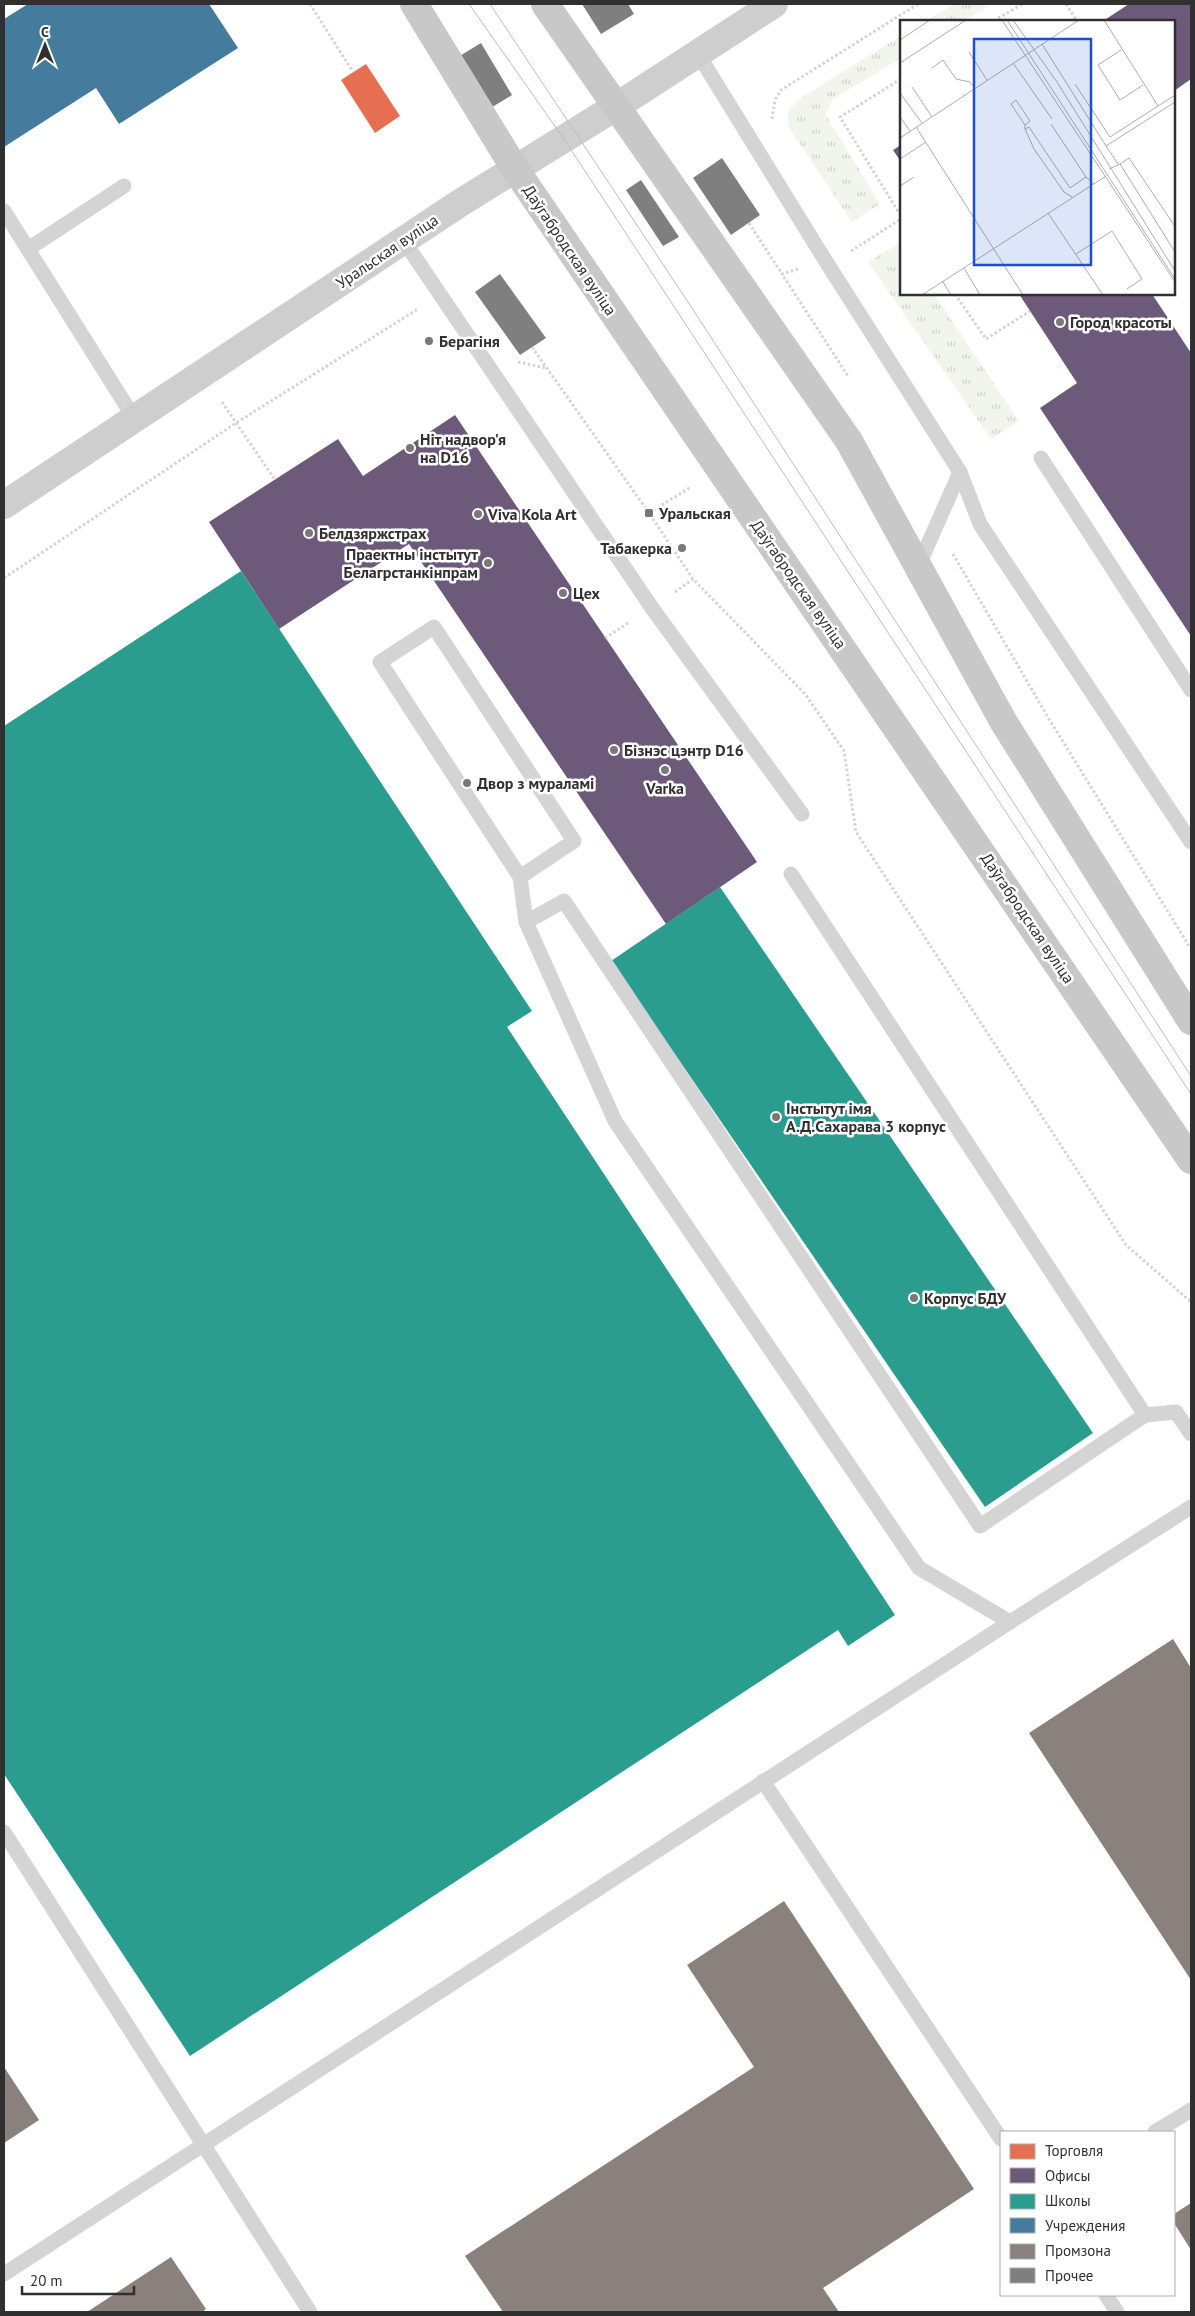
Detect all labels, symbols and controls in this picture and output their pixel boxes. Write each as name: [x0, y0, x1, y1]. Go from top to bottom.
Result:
north arrow: [20, 20, 70, 70]
inset map: [900, 20, 1175, 295]
text: С: [41, 23, 49, 41]
street label: Даўгабродская вуліца: [519, 181, 621, 319]
street label: Уральская вуліца: [332, 209, 442, 293]
place label: Город красоты: [1070, 312, 1172, 332]
marker: Город красоты: [1054, 316, 1066, 328]
place label: Берагіня: [439, 331, 500, 351]
marker: Берагіня: [423, 335, 435, 347]
place label: Ніт надвор'я на D16: [420, 429, 506, 467]
marker: Ніт надвор'я на D16: [404, 442, 416, 454]
place label: Уральская: [658, 503, 731, 523]
place label: Viva Kola Art: [487, 504, 577, 524]
marker: Уральская: [643, 507, 655, 519]
marker: Viva Kola Art: [472, 508, 484, 520]
street label: Даўгабродская вуліца: [747, 516, 851, 652]
place label: Белдзяржстрах: [319, 523, 427, 543]
marker: Белдзяржстрах: [303, 527, 315, 539]
place label: Табакерка: [600, 538, 672, 558]
marker: Табакерка: [676, 542, 688, 554]
place label: Праектны інстытут Белагрстанкінпрам: [344, 544, 478, 582]
marker: Праектны інстытут Белагрстанкінпрам: [482, 557, 494, 569]
place label: Цех: [573, 583, 601, 603]
marker: Цех: [557, 587, 569, 599]
place label: Бізнэс цэнтр D16: [624, 740, 744, 760]
marker: Бізнэс цэнтр D16: [608, 744, 620, 756]
marker: Varka: [659, 764, 671, 776]
place label: Двор з мураламі: [477, 773, 594, 793]
marker: Двор з мураламі: [461, 777, 473, 789]
place label: Varka: [645, 778, 684, 798]
street label: Даўгабродская вуліца: [977, 849, 1079, 987]
place label: Інстытут імя А.Д.Сахарава 3 корпус: [786, 1098, 946, 1136]
marker: Інстытут імя А.Д.Сахарава 3 корпус: [770, 1111, 782, 1123]
place label: Корпус БДУ: [924, 1288, 1007, 1308]
marker: Корпус БДУ: [908, 1292, 920, 1304]
legend: [1000, 2131, 1175, 2296]
text: Торговля: [1045, 2141, 1103, 2160]
text: Офисы: [1045, 2166, 1090, 2185]
text: Школы: [1045, 2191, 1091, 2210]
text: Учреждения: [1045, 2216, 1125, 2235]
text: Промзона: [1045, 2241, 1111, 2260]
scale bar: [22, 2264, 135, 2296]
text: Прочее: [1045, 2266, 1093, 2285]
text: 20 m: [30, 2271, 63, 2290]

